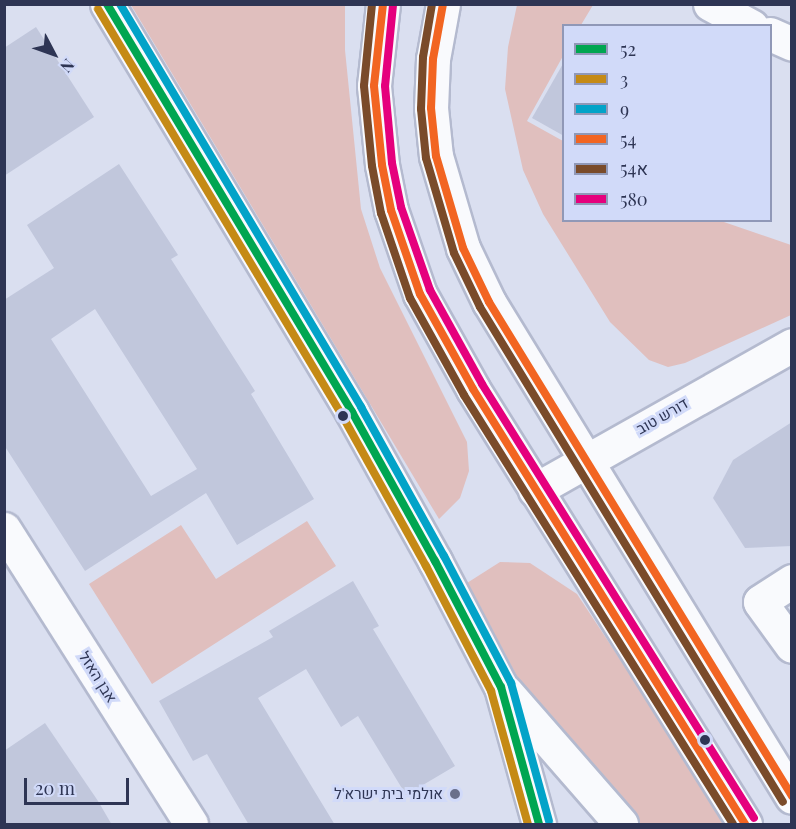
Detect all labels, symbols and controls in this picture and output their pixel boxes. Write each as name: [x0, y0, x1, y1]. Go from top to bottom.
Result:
north arrow: [24, 24, 84, 84]
legend: [562, 24, 772, 222]
text: 52: [620, 37, 636, 61]
text: N: [56, 55, 80, 77]
text: 3: [620, 67, 628, 91]
text: 9: [620, 97, 629, 121]
text: 54: [620, 127, 636, 151]
text: 54א: [620, 156, 648, 180]
text: 580: [620, 187, 648, 211]
street label: דורש טוב: [633, 394, 691, 438]
unlabelled marker: [337, 410, 349, 422]
street label: אבן האזל: [75, 648, 121, 706]
unlabelled marker: [699, 734, 711, 746]
scale bar: [27, 766, 132, 804]
text: 20 m: [35, 776, 75, 800]
place label: אולמי בית ישרא'ל: [334, 785, 443, 803]
marker: אולמי בית ישרא'ל: [448, 787, 462, 801]

